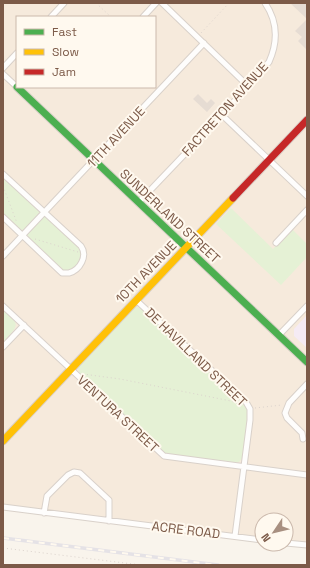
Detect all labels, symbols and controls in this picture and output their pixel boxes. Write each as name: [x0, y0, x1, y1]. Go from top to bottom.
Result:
legend: [16, 16, 156, 88]
text: Fast: [52, 24, 77, 40]
text: Slow: [52, 44, 79, 60]
street label: FACTRETON AVENUE: [178, 58, 272, 160]
text: Jam: [52, 64, 76, 80]
street label: 11TH AVENUE: [83, 103, 149, 171]
street label: SUNDERLAND STREET: [116, 165, 224, 267]
street label: 10TH AVENUE: [112, 237, 180, 307]
street label: DE HAVILLAND STREET: [141, 304, 251, 410]
street label: VENTURA STREET: [74, 372, 163, 456]
north arrow: [254, 512, 294, 552]
street label: ACRE ROAD: [151, 517, 221, 543]
text: N: [258, 531, 274, 545]

